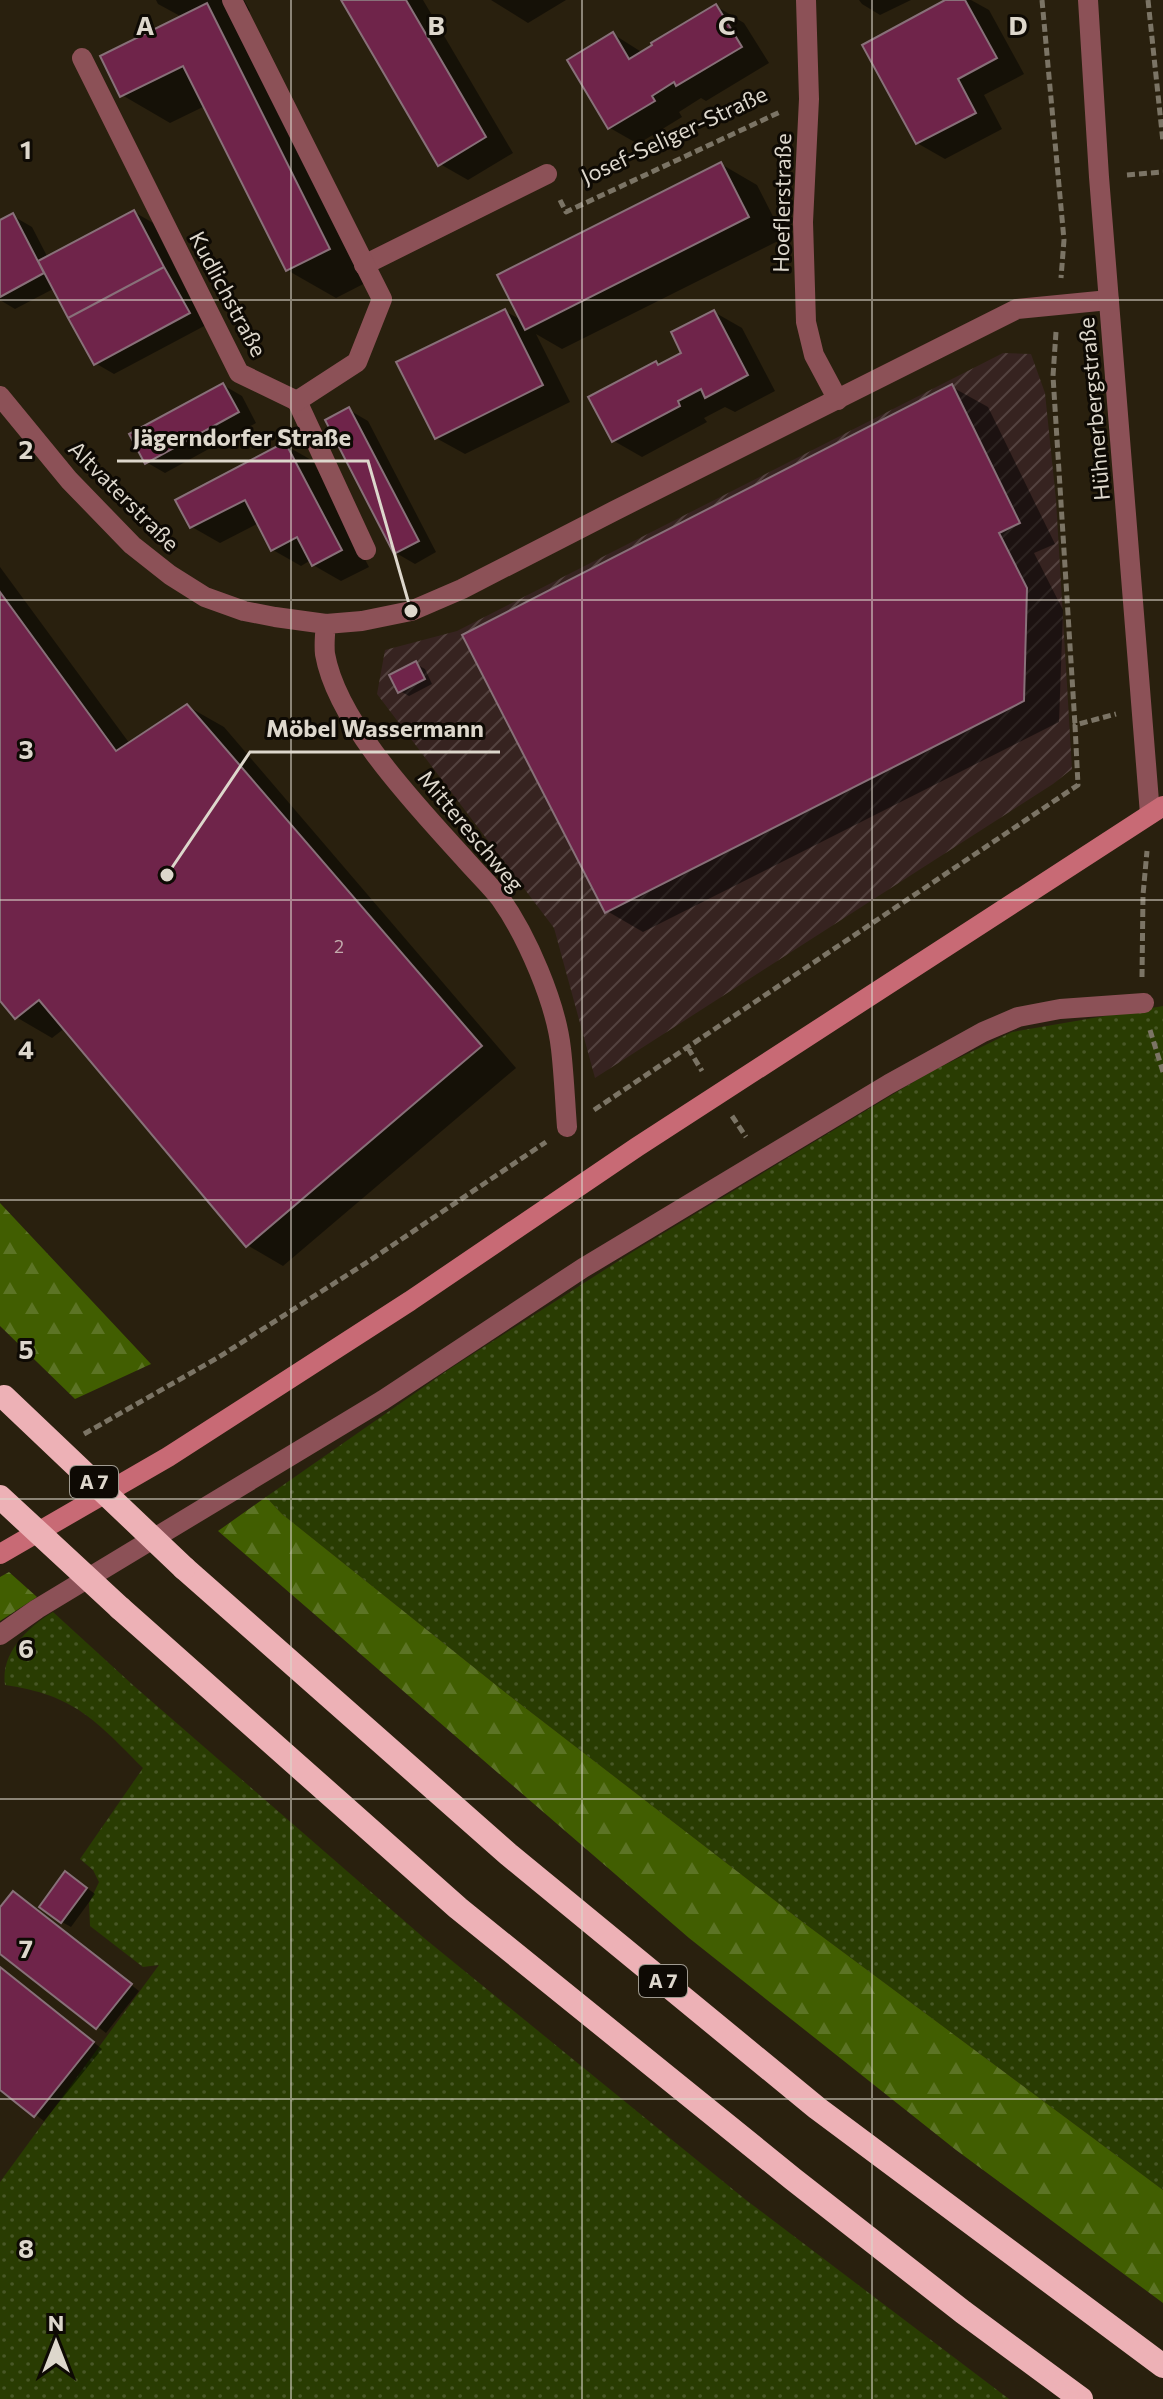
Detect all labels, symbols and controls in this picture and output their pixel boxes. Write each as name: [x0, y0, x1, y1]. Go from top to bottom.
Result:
text: A: [136, 9, 155, 40]
text: B: [427, 9, 445, 40]
text: C: [718, 9, 736, 40]
text: D: [1008, 9, 1028, 40]
street label: Josef-Seliger-Straße: [576, 80, 771, 189]
text: 1: [20, 133, 32, 164]
street label: Hoeflerstraße: [767, 133, 796, 273]
street label: Kudlichstraße: [184, 226, 273, 361]
street label: Hühnerbergstraße: [1072, 316, 1115, 502]
callout: Jägerndorfer Straße: [117, 413, 368, 461]
text: Jägerndorfer Straße: [133, 422, 351, 451]
text: 2: [19, 433, 33, 464]
street label: Altvaterstraße: [63, 435, 185, 557]
callout: Möbel Wassermann: [250, 704, 500, 752]
text: Möbel Wassermann: [266, 713, 484, 742]
text: 3: [18, 733, 34, 764]
street label: Mittereschweg: [413, 764, 530, 897]
house number: 2: [334, 935, 344, 957]
text: 4: [18, 1033, 34, 1064]
text: 5: [18, 1333, 34, 1364]
road number: A 7: [70, 1466, 118, 1498]
text: 6: [18, 1632, 34, 1663]
text: 7: [19, 1932, 33, 1963]
road number: A 7: [639, 1965, 687, 1997]
text: 8: [18, 2232, 34, 2263]
north arrow: [16, 2303, 96, 2383]
text: N: [48, 2309, 64, 2336]

